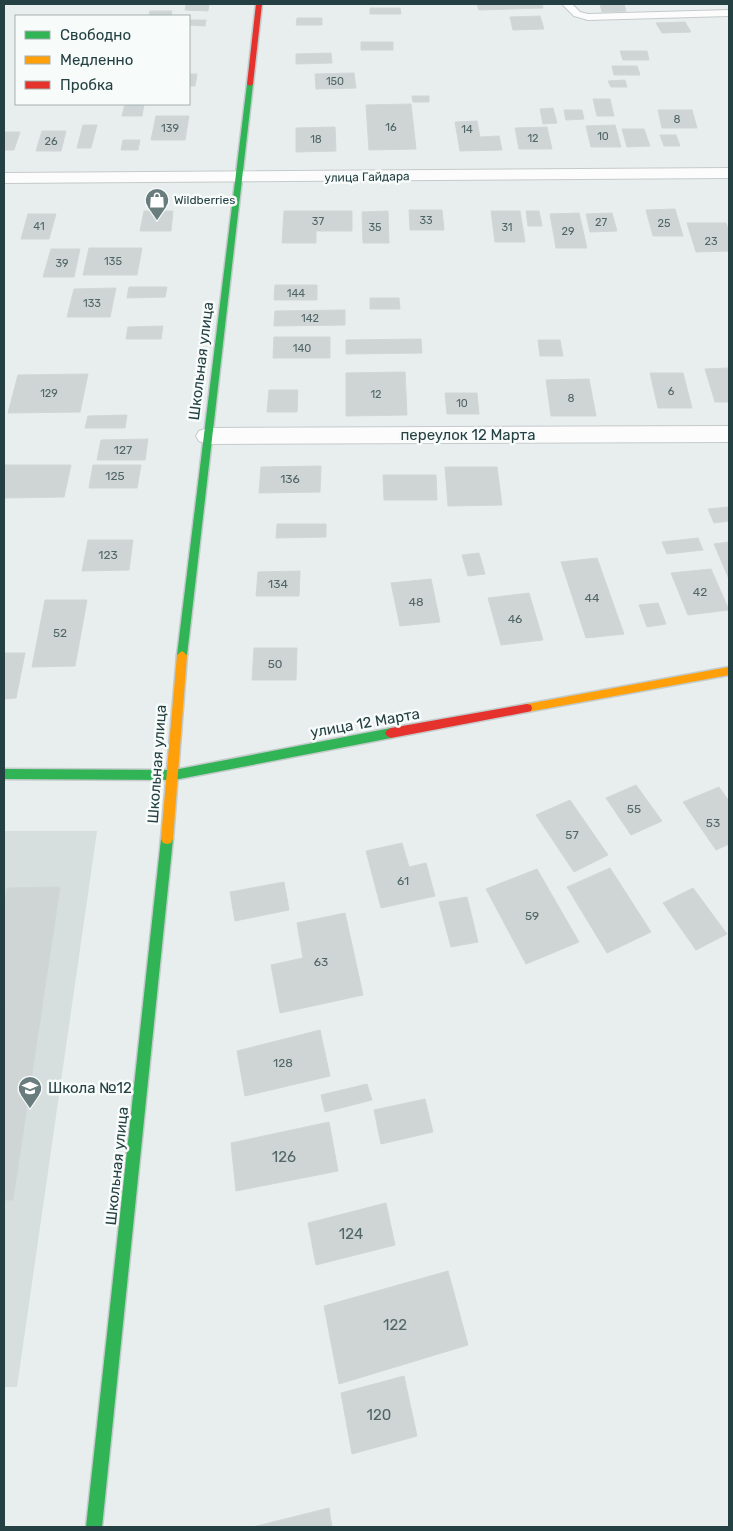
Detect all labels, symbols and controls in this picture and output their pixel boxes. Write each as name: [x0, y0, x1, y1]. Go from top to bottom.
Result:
legend: [15, 15, 190, 105]
text: Свободно: [60, 26, 131, 44]
text: Медленно: [60, 51, 133, 69]
house number: 150: [326, 75, 344, 88]
text: Пробка: [60, 76, 113, 94]
house number: 8: [674, 113, 681, 126]
house number: 16: [385, 121, 397, 134]
house number: 139: [161, 122, 179, 135]
house number: 14: [461, 123, 473, 136]
house number: 10: [597, 130, 609, 143]
house number: 12: [527, 132, 539, 145]
house number: 18: [310, 133, 322, 146]
house number: 26: [44, 135, 58, 148]
street label: улица Гайдара: [324, 169, 410, 185]
shop icon: Wildberries: [144, 187, 170, 221]
place label: Wildberries: [174, 193, 235, 207]
house number: 33: [419, 214, 433, 227]
house number: 37: [312, 215, 324, 228]
house number: 27: [595, 216, 607, 229]
house number: 25: [658, 217, 671, 230]
house number: 41: [33, 220, 45, 233]
house number: 35: [368, 221, 382, 234]
house number: 31: [501, 221, 513, 234]
house number: 29: [562, 225, 574, 238]
house number: 23: [704, 235, 718, 248]
house number: 135: [104, 255, 122, 268]
house number: 39: [55, 257, 69, 270]
house number: 144: [287, 287, 305, 300]
house number: 133: [83, 297, 101, 310]
street label: Школьная улица: [185, 301, 217, 421]
house number: 142: [301, 312, 319, 325]
house number: 140: [293, 342, 311, 355]
house number: 6: [668, 385, 675, 398]
house number: 129: [40, 387, 58, 400]
house number: 12: [370, 388, 382, 401]
house number: 8: [568, 392, 575, 405]
house number: 10: [456, 397, 468, 410]
street label: переулок 12 Марта: [400, 426, 536, 444]
house number: 127: [114, 443, 132, 457]
house number: 125: [105, 469, 125, 483]
house number: 136: [280, 472, 300, 486]
house number: 123: [98, 548, 118, 562]
house number: 134: [268, 577, 288, 591]
house number: 42: [693, 585, 707, 599]
house number: 44: [585, 591, 600, 605]
house number: 48: [408, 595, 424, 609]
house number: 46: [508, 612, 522, 626]
house number: 52: [53, 626, 67, 640]
house number: 50: [268, 657, 282, 671]
street label: Школьная улица: [144, 704, 170, 824]
street label: улица 12 Марта: [309, 705, 421, 741]
house number: 55: [627, 802, 641, 816]
house number: 53: [706, 816, 720, 830]
house number: 57: [565, 828, 579, 842]
house number: 61: [397, 874, 409, 888]
house number: 59: [525, 909, 539, 923]
house number: 63: [314, 955, 328, 969]
house number: 128: [273, 1056, 293, 1070]
school or university icon: Школа №12: [17, 1075, 43, 1109]
place label: Школа №12: [48, 1079, 132, 1097]
street label: Школьная улица: [102, 1106, 132, 1226]
house number: 126: [272, 1148, 296, 1166]
house number: 124: [339, 1225, 363, 1243]
house number: 122: [383, 1316, 407, 1334]
house number: 120: [367, 1406, 391, 1424]

